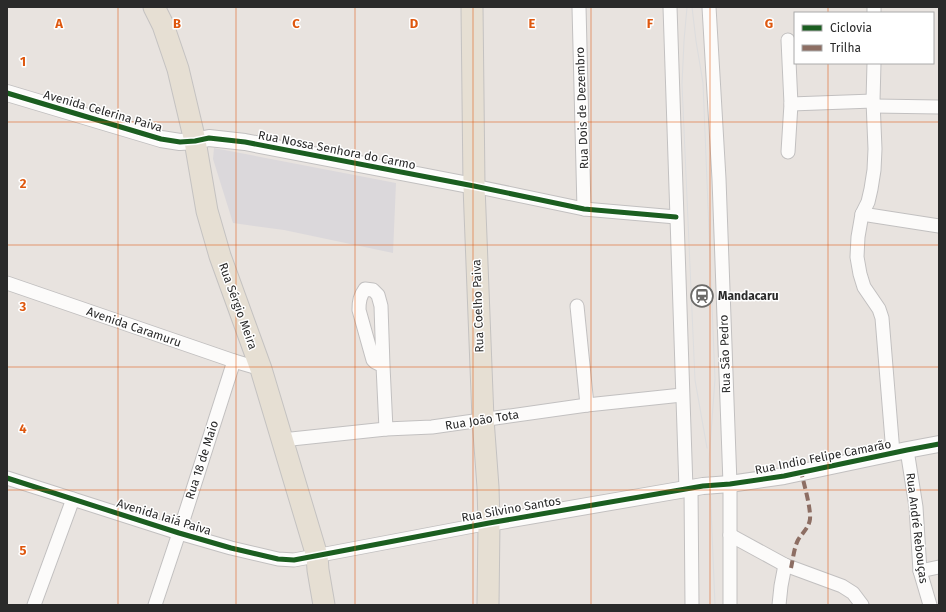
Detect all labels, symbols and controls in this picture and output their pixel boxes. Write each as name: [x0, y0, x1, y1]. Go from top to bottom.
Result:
legend: [794, 12, 934, 64]
text: A: [54, 16, 63, 31]
text: B: [173, 16, 181, 31]
text: C: [292, 16, 300, 31]
text: D: [410, 16, 419, 31]
text: E: [529, 16, 536, 31]
text: F: [647, 16, 654, 31]
text: G: [765, 16, 773, 31]
text: Ciclovia: [830, 21, 872, 35]
text: Trilha: [830, 41, 861, 55]
street label: Rua Dois de Dezembro: [573, 47, 591, 169]
text: 1: [20, 54, 26, 69]
street label: Avenida Celerina Paiva: [42, 87, 164, 135]
street label: Rua Nossa Senhora do Carmo: [257, 128, 417, 172]
text: 2: [20, 176, 27, 191]
street label: Rua Coelho Paiva: [469, 259, 487, 353]
street label: Rua Sérgio Meira: [216, 261, 260, 351]
station icon: Mandacaru: [689, 283, 715, 309]
place label: Mandacaru: [718, 289, 779, 303]
text: 3: [19, 299, 27, 314]
street label: Avenida Caramuru: [85, 304, 183, 350]
street label: Rua São Pedro: [717, 314, 733, 394]
street label: Rua João Tota: [444, 407, 520, 433]
street label: Rua 18 de Maio: [183, 419, 221, 501]
text: 4: [19, 421, 27, 436]
street label: Rua Indio Felipe Camarão: [754, 437, 892, 477]
street label: Rua André Rebouças: [903, 472, 931, 585]
street label: Rua Silvino Santos: [460, 493, 562, 525]
street label: Avenida Iaiá Paiva: [115, 496, 213, 538]
text: 5: [20, 543, 27, 558]

